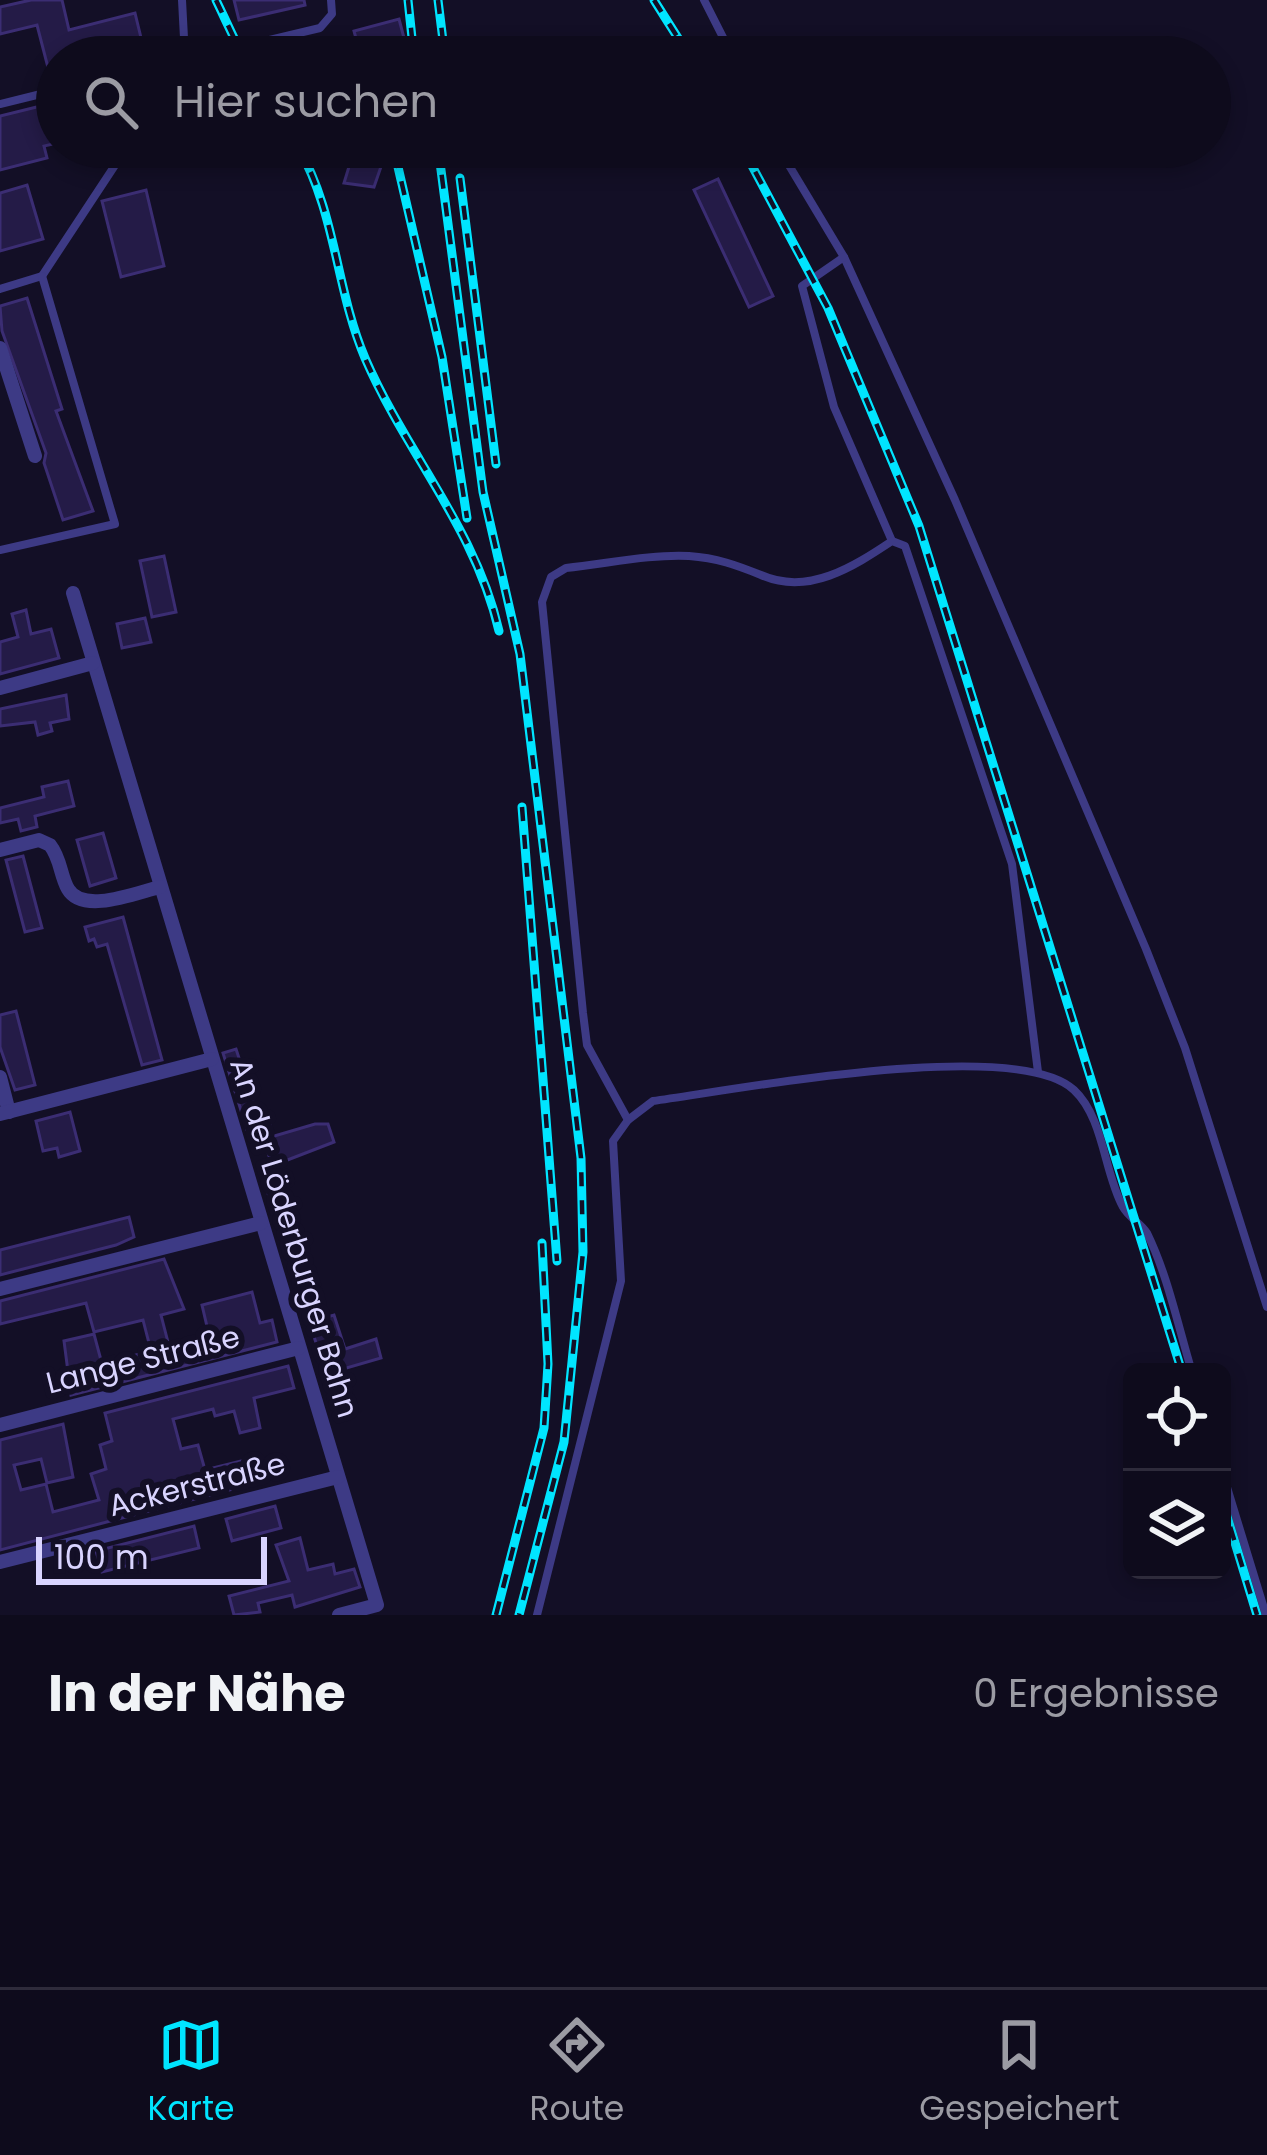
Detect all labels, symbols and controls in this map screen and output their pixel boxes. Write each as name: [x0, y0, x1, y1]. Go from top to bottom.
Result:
search box: [36, 36, 1231, 168]
icon: search: [78, 69, 144, 135]
text: Hier suchen: [174, 70, 438, 133]
street label: An der Löderburger Bahn: [219, 1053, 370, 1423]
street label: Lange Straße: [41, 1315, 244, 1404]
map controls: [1123, 1363, 1231, 1579]
button: locate: [1123, 1363, 1231, 1471]
street label: Ackerstraße: [104, 1442, 290, 1527]
button: layers: [1123, 1471, 1231, 1579]
scale bar: [36, 1531, 267, 1584]
text: 100 m: [54, 1534, 149, 1581]
text: In der Nähe: [48, 1657, 346, 1729]
text: 0 Ergebnisse: [973, 1666, 1219, 1721]
tab: Karte: [148, 2012, 234, 2134]
tab: Route: [529, 2012, 624, 2134]
tab: Gespeichert: [919, 2012, 1119, 2134]

